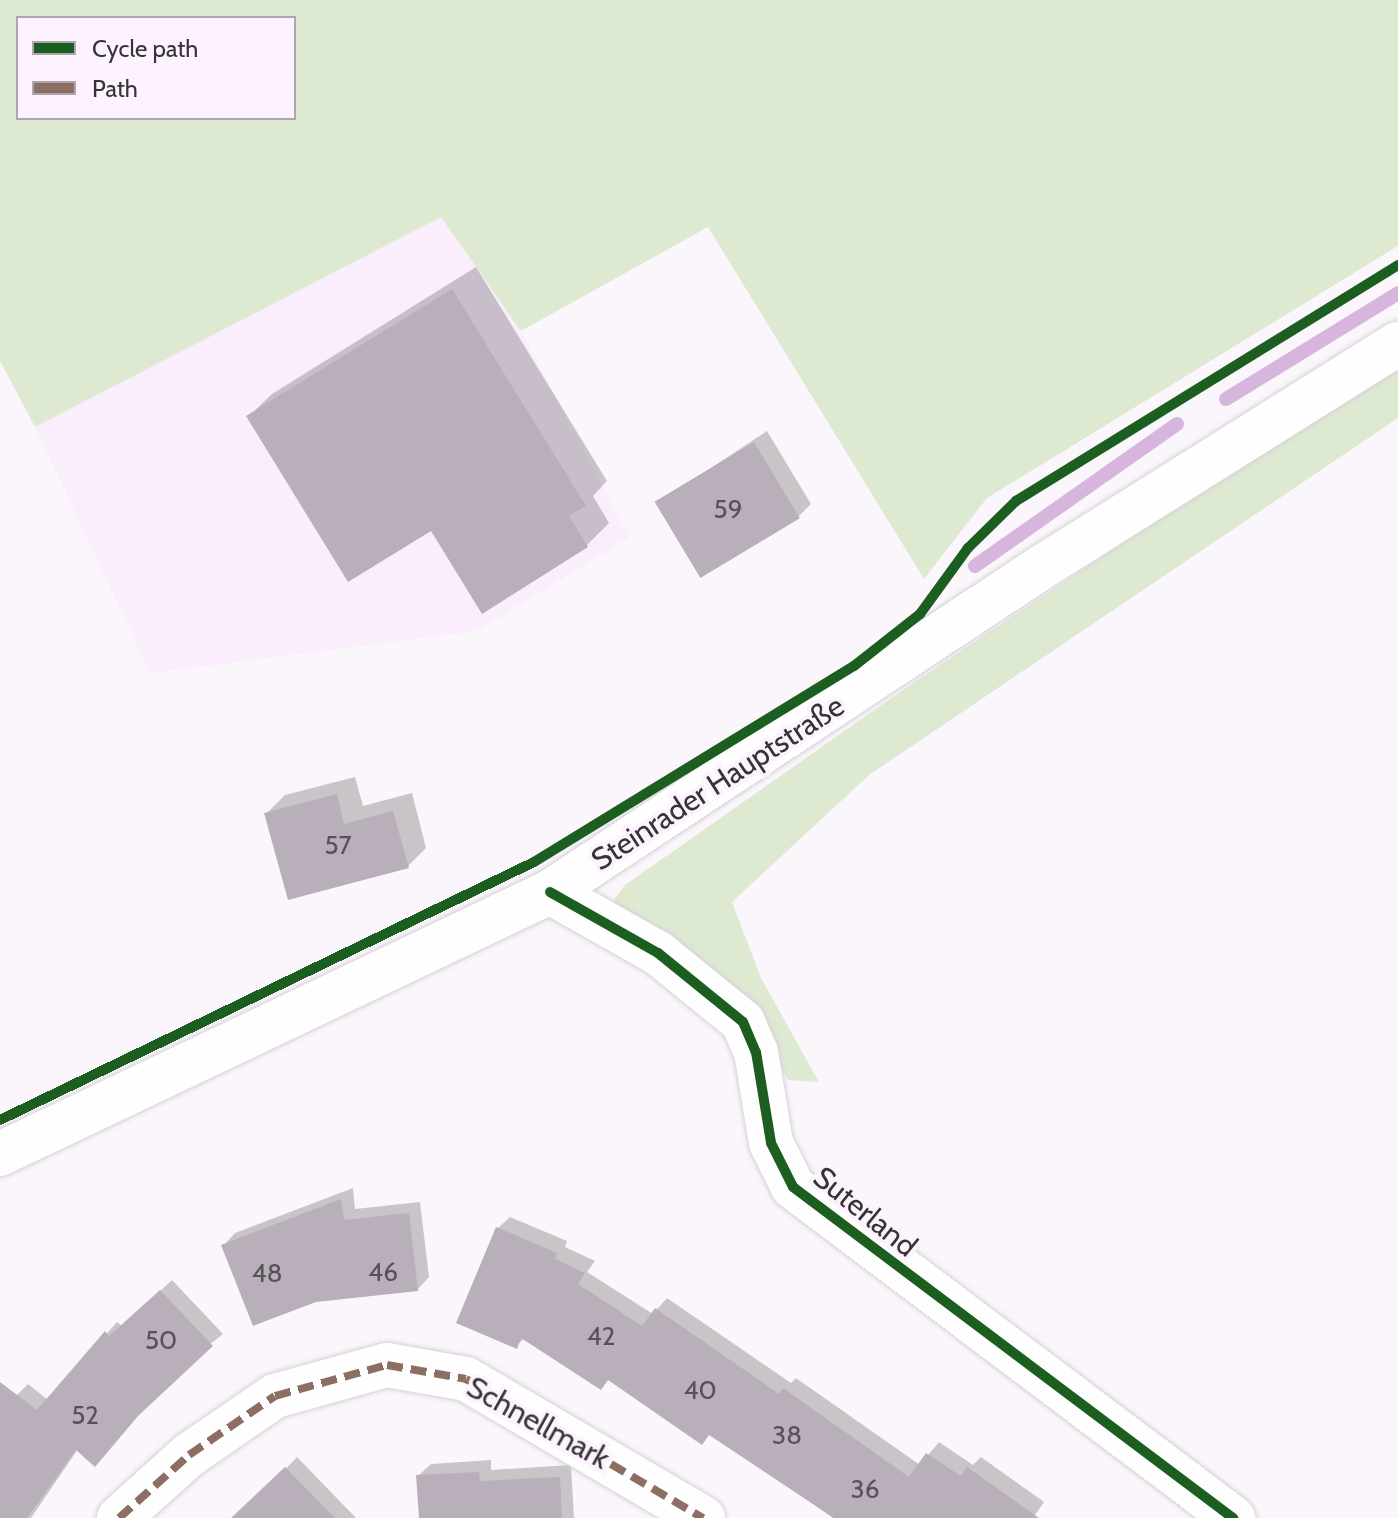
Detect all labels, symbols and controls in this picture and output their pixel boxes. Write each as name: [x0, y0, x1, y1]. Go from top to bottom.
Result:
legend: [16, 16, 296, 120]
text: Cycle path: [92, 34, 198, 63]
text: Path: [92, 74, 138, 103]
house number: 59: [714, 494, 742, 526]
street label: Steinrader Hauptstraße: [585, 688, 851, 878]
house number: 57: [324, 830, 352, 862]
street label: Suterland: [806, 1159, 924, 1265]
house number: 46: [368, 1257, 398, 1289]
house number: 48: [252, 1258, 282, 1290]
house number: 42: [587, 1321, 615, 1353]
house number: 50: [145, 1325, 177, 1357]
street label: Schnellmark: [460, 1369, 616, 1477]
house number: 40: [683, 1375, 717, 1407]
house number: 52: [71, 1400, 99, 1432]
house number: 38: [772, 1420, 802, 1452]
house number: 36: [851, 1474, 879, 1506]

